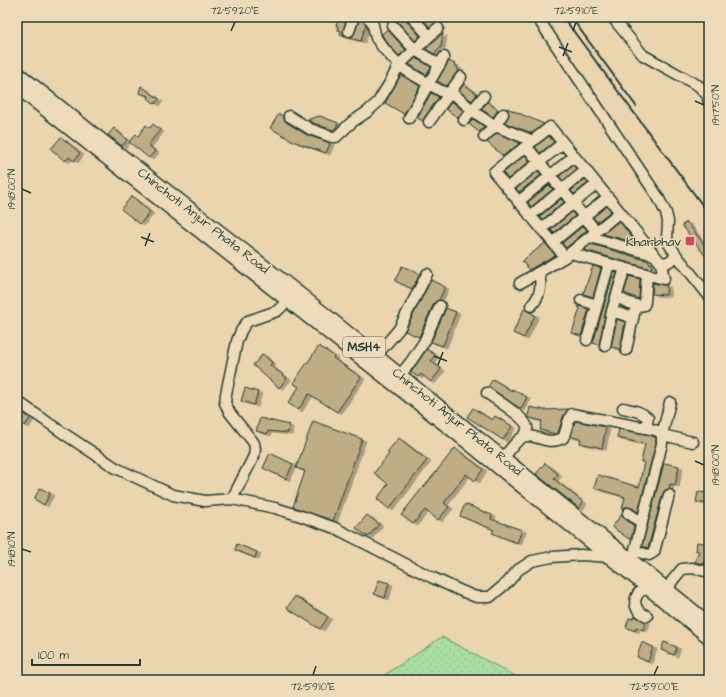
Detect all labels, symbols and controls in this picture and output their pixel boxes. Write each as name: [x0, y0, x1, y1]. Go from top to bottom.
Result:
text: 72°59'20"E: [211, 4, 259, 18]
text: 72°59'10"E: [554, 4, 598, 18]
text: 19°17'50"N: [709, 85, 723, 125]
street label: Chinchoti Anjur Phata Road: [134, 164, 273, 278]
text: 19°18'00"N: [5, 169, 19, 209]
place label: Kharbhav: [626, 233, 681, 251]
marker: Kharbhav: [684, 235, 696, 247]
road number: MSH4: [343, 337, 385, 357]
street label: Chinchoti Anjur Phata Road: [388, 364, 527, 480]
text: 19°18'00"N: [709, 445, 723, 485]
text: 19°18'10"N: [5, 532, 19, 566]
scale bar: [32, 641, 140, 667]
text: 100 m: [38, 647, 69, 664]
text: 72°59'10"E: [291, 680, 335, 694]
text: 72°59'00"E: [629, 680, 679, 694]

